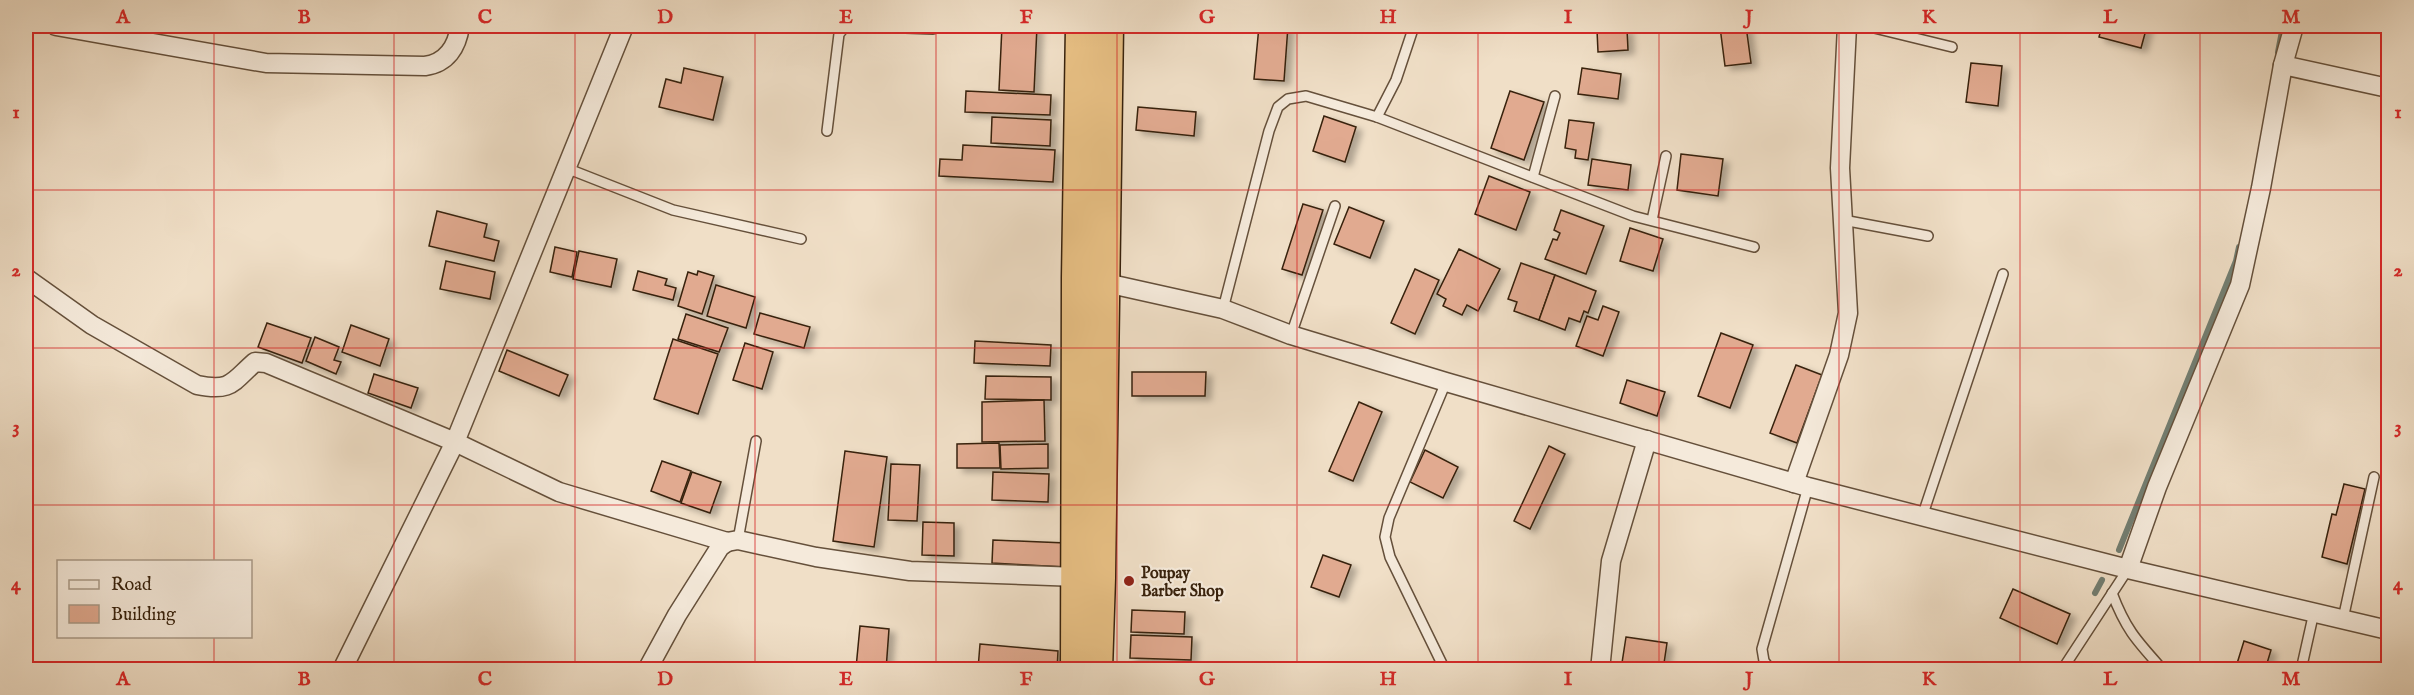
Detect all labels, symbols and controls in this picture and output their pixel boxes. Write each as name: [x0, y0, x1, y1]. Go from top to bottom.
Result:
text: A: [115, 5, 131, 30]
text: B: [297, 5, 311, 30]
text: C: [478, 5, 492, 30]
text: D: [657, 5, 673, 30]
text: E: [839, 5, 853, 30]
text: F: [1020, 5, 1033, 30]
text: G: [1199, 5, 1216, 30]
text: H: [1379, 5, 1397, 30]
text: I: [1564, 5, 1573, 30]
text: J: [1742, 5, 1754, 30]
text: K: [1922, 5, 1938, 30]
text: L: [2103, 5, 2118, 30]
text: M: [2282, 5, 2301, 30]
text: 1: [12, 100, 20, 125]
text: 1: [2394, 100, 2402, 125]
text: 2: [11, 258, 21, 283]
text: 2: [2393, 258, 2403, 283]
text: 3: [12, 415, 20, 440]
text: 3: [2394, 415, 2402, 440]
legend: [57, 560, 252, 638]
place label: Poupay Barber Shop: [1141, 564, 1224, 602]
text: 4: [11, 572, 22, 597]
text: 4: [2393, 572, 2404, 597]
text: Road: [111, 574, 152, 597]
marker: Poupay Barber Shop: [1122, 574, 1136, 588]
text: Building: [111, 604, 176, 627]
text: A: [115, 667, 131, 692]
text: B: [297, 667, 311, 692]
text: C: [478, 667, 492, 692]
text: D: [657, 667, 673, 692]
text: E: [839, 667, 853, 692]
text: F: [1020, 667, 1033, 692]
text: G: [1199, 667, 1216, 692]
text: H: [1379, 667, 1397, 692]
text: I: [1564, 667, 1573, 692]
text: J: [1742, 667, 1754, 692]
text: K: [1922, 667, 1938, 692]
text: L: [2103, 667, 2118, 692]
text: M: [2282, 667, 2301, 692]

